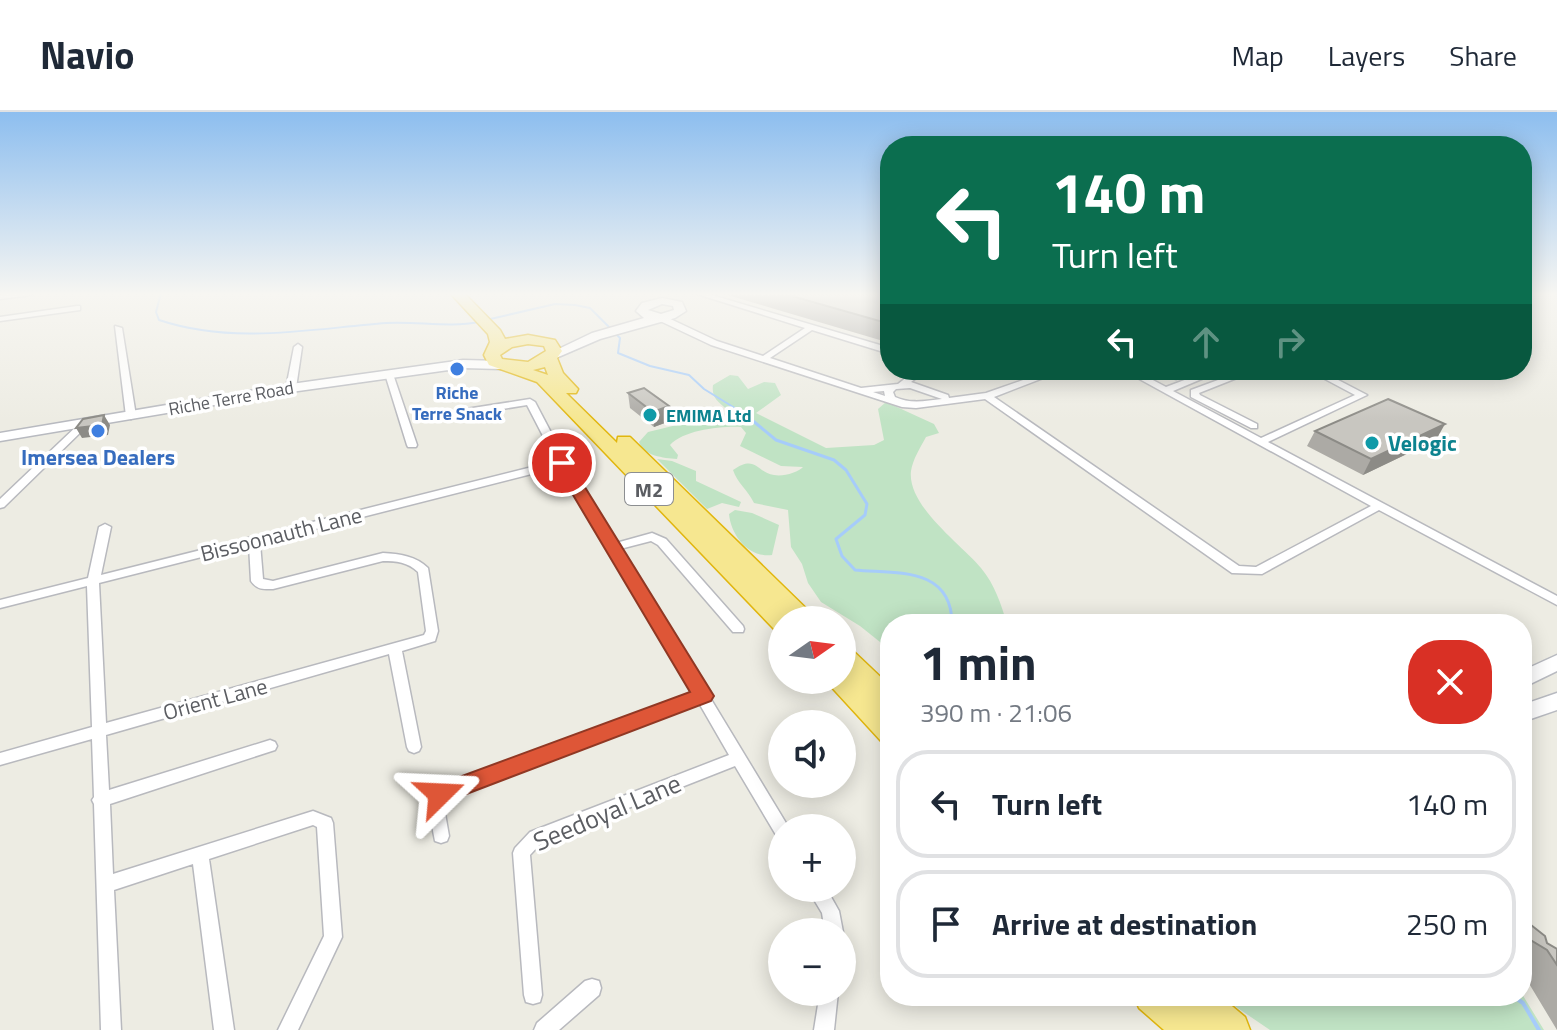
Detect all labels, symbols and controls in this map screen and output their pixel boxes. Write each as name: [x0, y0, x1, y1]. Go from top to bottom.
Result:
text: Navio: [40, 26, 134, 84]
text: Map: [1231, 34, 1284, 77]
text: Layers: [1328, 34, 1405, 77]
text: Share: [1449, 34, 1517, 77]
text: 140 m: [1052, 150, 1205, 235]
icon: left: [920, 168, 1024, 272]
text: Turn left: [1052, 227, 1178, 282]
icon: left: [1100, 320, 1144, 364]
icon: ahead: [1184, 320, 1228, 364]
icon: right: [1268, 320, 1312, 364]
marker: Riche Terre Snack: [448, 360, 466, 378]
street label: Riche Terre Road: [166, 374, 296, 422]
place label: Riche Terre Snack: [412, 379, 503, 427]
place label: EMIMA Ltd: [666, 402, 752, 429]
marker: EMIMA Ltd: [641, 406, 659, 424]
marker: Imersea Dealers: [89, 422, 107, 440]
place label: Velogic: [1388, 426, 1457, 460]
pin: [528, 429, 596, 497]
marker: Velogic: [1363, 434, 1381, 452]
place label: Imersea Dealers: [21, 440, 175, 474]
icon: arrive: [540, 441, 584, 485]
road number: M2: [625, 473, 673, 505]
street label: Bissoonauth Lane: [197, 497, 365, 571]
north arrow: [768, 606, 856, 694]
map controls: [768, 606, 856, 1006]
text: 1 min: [920, 626, 1037, 699]
button: close: [1408, 640, 1492, 724]
street label: Orient Lane: [159, 669, 271, 729]
text: 390 m · 21:06: [920, 693, 1072, 732]
button: sound: [768, 710, 856, 798]
position arrow: [398, 752, 482, 836]
street label: Seedoyal Lane: [527, 763, 687, 861]
text: Turn left: [992, 781, 1102, 827]
text: 140 m: [1406, 781, 1488, 827]
icon: left: [924, 782, 968, 826]
button: +: [768, 814, 856, 902]
text: Arrive at destination: [992, 901, 1257, 947]
text: 250 m: [1406, 901, 1488, 947]
icon: arrive: [924, 902, 968, 946]
button: −: [768, 918, 856, 1006]

